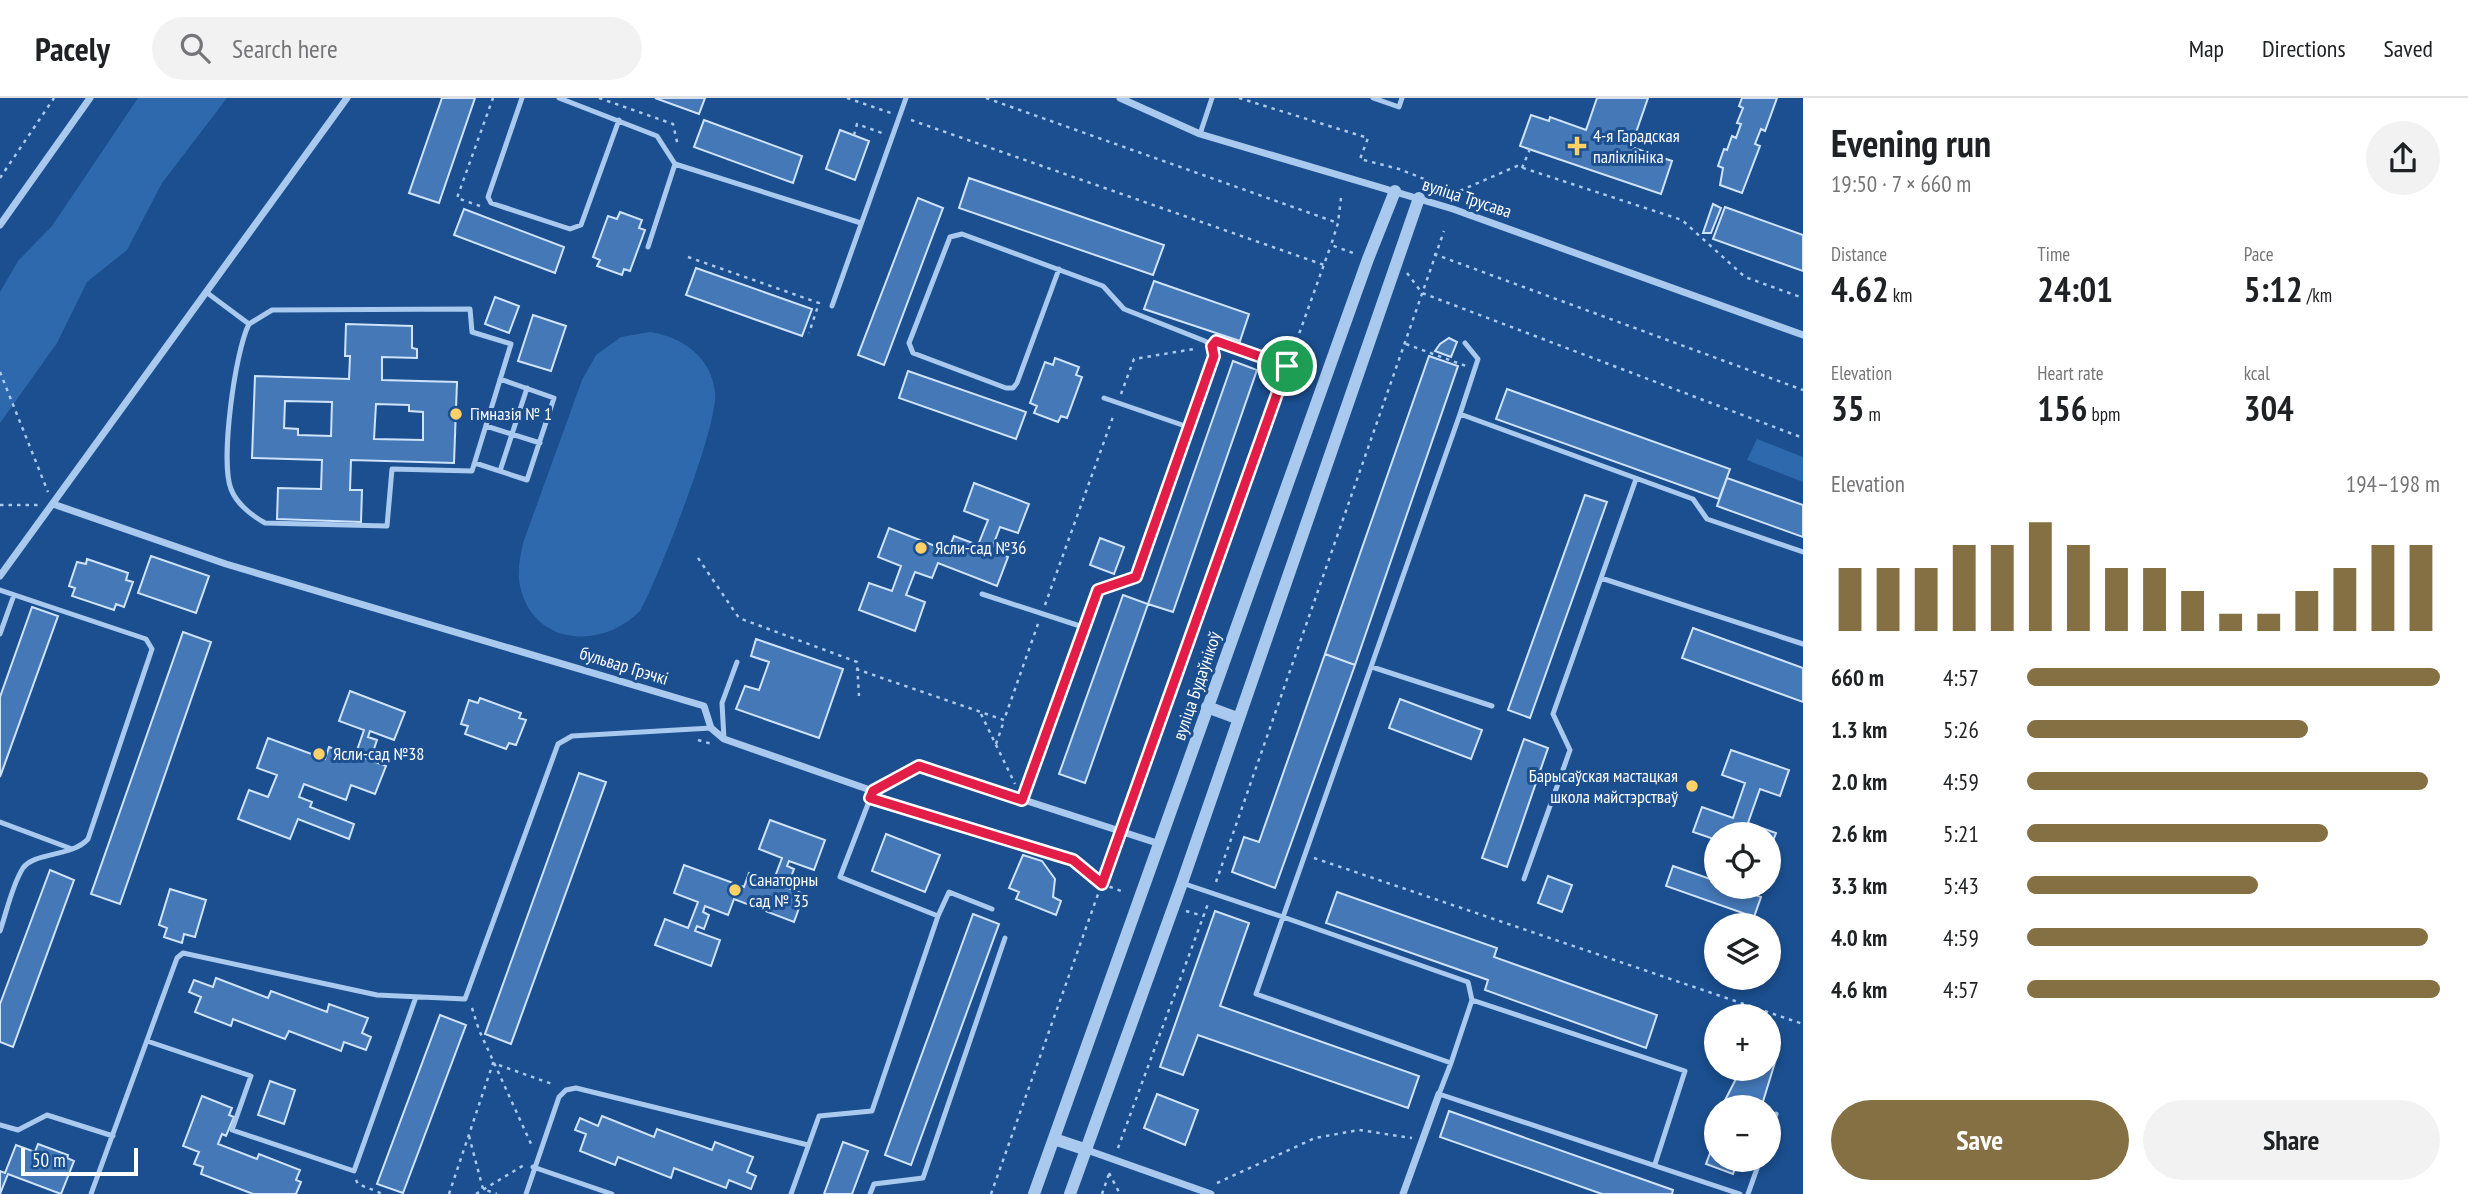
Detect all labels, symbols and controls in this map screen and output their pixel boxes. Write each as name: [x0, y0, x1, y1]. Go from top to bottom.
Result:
search box: [152, 17, 642, 80]
text: Pacely: [35, 27, 110, 70]
icon: search: [176, 29, 214, 67]
text: Search here: [232, 32, 338, 65]
text: Map: [2189, 33, 2224, 64]
text: Directions: [2262, 33, 2346, 64]
text: Saved: [2384, 33, 2433, 64]
text: Evening run: [1831, 118, 1991, 167]
button: share: [2366, 121, 2440, 195]
place label: 4-я Гарадская паліклініка: [1593, 124, 1680, 168]
marker: 4-я Гарадская паліклініка: [1567, 136, 1587, 156]
text: 19:50 · 7 × 660 m: [1831, 169, 1971, 198]
street label: вуліца Трусава: [1420, 172, 1515, 223]
text: Distance: [1831, 242, 1887, 266]
text: Time: [2037, 242, 2070, 266]
text: Pace: [2244, 242, 2274, 266]
text: 4.62: [1831, 266, 1889, 312]
text: 24:01: [2037, 266, 2113, 312]
text: 5:12: [2244, 266, 2303, 312]
text: km: [1889, 283, 1912, 307]
text: /km: [2303, 283, 2332, 307]
pin: [1257, 336, 1317, 396]
icon: arrive: [1268, 347, 1306, 385]
text: Elevation: [1831, 361, 1892, 385]
text: Heart rate: [2037, 361, 2104, 385]
text: kcal: [2244, 361, 2270, 385]
text: 35: [1831, 385, 1864, 431]
text: 156: [2037, 385, 2088, 431]
text: 304: [2244, 385, 2294, 431]
place label: Гімназія № 1: [470, 402, 552, 425]
text: m: [1864, 402, 1881, 426]
text: bpm: [2088, 402, 2120, 426]
marker: Гімназія № 1: [448, 406, 464, 422]
text: Elevation: [1831, 469, 1905, 498]
text: 194–198 m: [2346, 469, 2440, 498]
place label: Ясли-сад №36: [935, 536, 1026, 559]
marker: Ясли-сад №36: [913, 540, 929, 556]
street label: вуліца Будаўнікоў: [1167, 628, 1226, 743]
street label: бульвар Грэчкі: [577, 641, 671, 690]
text: 660 m: [1831, 663, 1884, 692]
text: 4:57: [1943, 663, 1979, 692]
text: 1.3 km: [1831, 715, 1887, 744]
text: 5:26: [1943, 715, 1979, 744]
place label: Ясли-сад №38: [333, 742, 424, 765]
marker: Ясли-сад №38: [311, 746, 327, 762]
place label: Барысаўская мастацкая школа майстэрстваў: [1529, 764, 1678, 808]
text: 2.0 km: [1831, 767, 1887, 796]
text: 4:59: [1943, 767, 1979, 796]
marker: Барысаўская мастацкая школа майстэрстваў: [1684, 778, 1700, 794]
text: 2.6 km: [1831, 819, 1887, 848]
text: 5:21: [1943, 819, 1979, 848]
map controls: [1704, 822, 1781, 1172]
button: locate: [1704, 822, 1781, 899]
place label: Санаторны сад № 35: [749, 868, 818, 912]
text: 3.3 km: [1831, 871, 1887, 900]
text: 5:43: [1943, 871, 1979, 900]
marker: Санаторны сад № 35: [727, 882, 743, 898]
button: layers: [1704, 913, 1781, 990]
text: 4.0 km: [1831, 923, 1887, 952]
text: 4:59: [1943, 923, 1979, 952]
text: 4.6 km: [1831, 975, 1887, 1004]
text: 4:57: [1943, 975, 1979, 1004]
button: +: [1704, 1004, 1781, 1081]
button: −: [1704, 1095, 1781, 1172]
button: Save: [1831, 1100, 2129, 1180]
button: Share: [2143, 1100, 2440, 1180]
scale bar: [21, 1145, 138, 1177]
text: 50 m: [32, 1148, 66, 1172]

